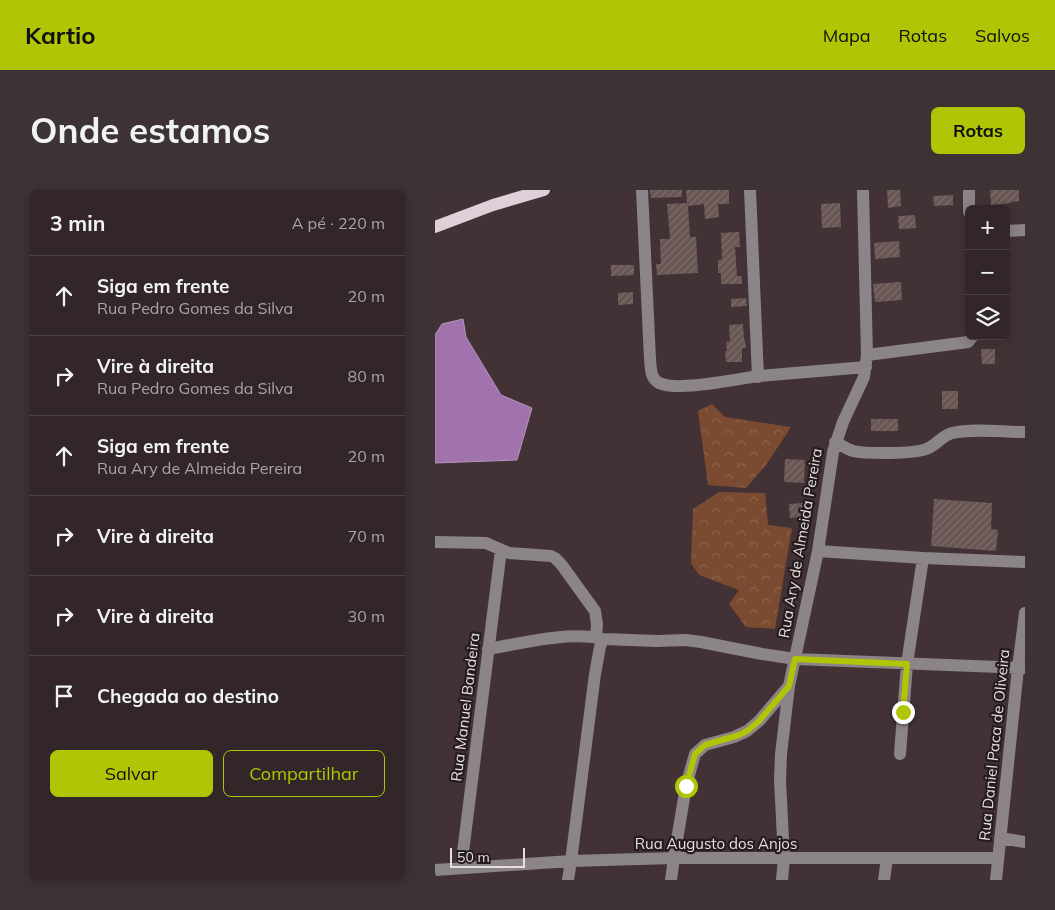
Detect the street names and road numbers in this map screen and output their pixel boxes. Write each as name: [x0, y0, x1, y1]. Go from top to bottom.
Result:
street label: Rua Ary de Almeida Pereira: [774, 447, 826, 639]
street label: Rua Manuel Bandeira: [446, 631, 484, 783]
street label: Rua Daniel Paca de Oliveira: [974, 648, 1014, 842]
street label: Rua Augusto dos Anjos: [635, 834, 797, 853]

